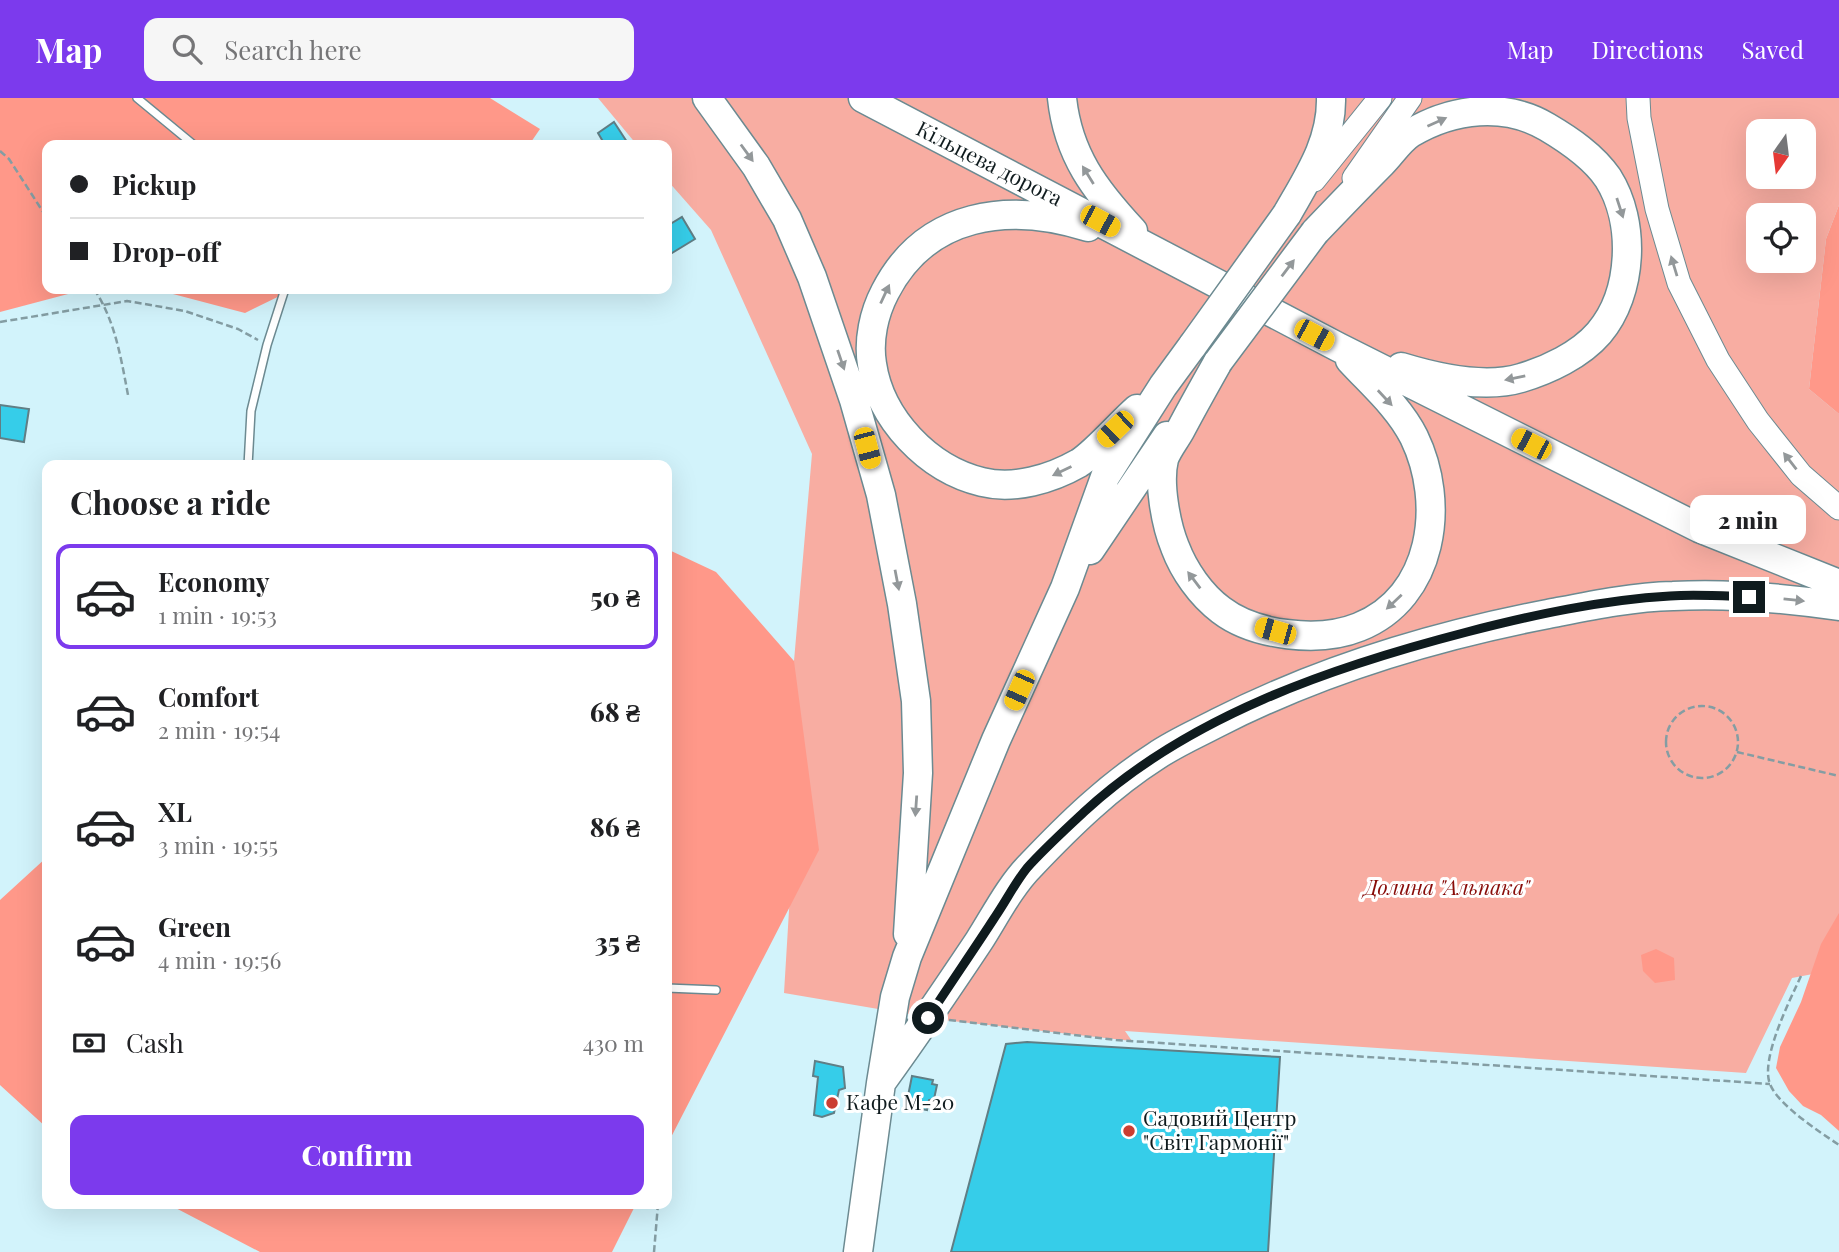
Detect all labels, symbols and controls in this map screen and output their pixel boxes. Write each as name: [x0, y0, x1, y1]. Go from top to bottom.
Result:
search box: [144, 18, 634, 81]
text: Map: [35, 27, 102, 71]
icon: search: [168, 30, 206, 68]
text: Search here: [224, 32, 362, 67]
text: Map: [1507, 33, 1553, 65]
text: Directions: [1591, 33, 1704, 65]
text: Saved: [1742, 33, 1804, 65]
street label: Кільцева дорога: [912, 113, 1068, 211]
one-way arrow: [1427, 116, 1447, 128]
north arrow: [1746, 119, 1816, 189]
map controls: [1746, 119, 1816, 273]
one-way arrow: [740, 144, 754, 162]
one-way arrow: [1081, 165, 1094, 184]
text: Pickup: [112, 167, 196, 202]
one-way arrow: [1615, 198, 1626, 219]
car: [1077, 202, 1124, 240]
button: locate: [1746, 203, 1816, 273]
text: Drop-off: [112, 234, 219, 269]
one-way arrow: [1668, 256, 1678, 277]
one-way arrow: [1281, 259, 1295, 277]
one-way arrow: [879, 283, 890, 304]
car: [1291, 316, 1338, 354]
one-way arrow: [836, 349, 847, 370]
one-way arrow: [1504, 372, 1526, 383]
one-way arrow: [1376, 389, 1392, 406]
car: [1093, 407, 1138, 451]
car: [852, 425, 883, 471]
car: [1508, 425, 1555, 463]
one-way arrow: [1783, 452, 1798, 469]
one-way arrow: [1052, 465, 1072, 476]
text: Choose a ride: [70, 480, 271, 523]
callout: 2 min: [1691, 496, 1807, 545]
text: 2 min: [1718, 504, 1778, 535]
text: Economy: [158, 564, 269, 599]
icon: car: [74, 565, 137, 628]
one-way arrow: [892, 569, 903, 591]
one-way arrow: [1186, 572, 1201, 590]
text: 50 ₴: [590, 579, 640, 614]
route end: [1733, 581, 1765, 613]
one-way arrow: [1385, 594, 1403, 610]
one-way arrow: [1783, 595, 1805, 606]
text: 1 min · 19:53: [158, 599, 277, 630]
car: [1252, 615, 1299, 647]
car: [1001, 667, 1038, 713]
text: Comfort: [158, 679, 259, 714]
icon: car: [74, 680, 137, 743]
text: 68 ₴: [590, 694, 640, 729]
text: 2 min · 19:54: [158, 714, 280, 745]
text: XL: [158, 794, 192, 829]
icon: car: [74, 795, 137, 858]
one-way arrow: [910, 795, 921, 817]
text: 86 ₴: [590, 809, 640, 844]
text: 3 min · 19:55: [158, 829, 278, 860]
park label: Долина "Альпака": [1360, 872, 1532, 900]
text: Green: [158, 909, 231, 944]
icon: car: [74, 910, 137, 973]
text: 35 ₴: [595, 924, 640, 959]
text: 4 min · 19:56: [158, 944, 281, 975]
route start: [912, 1002, 944, 1034]
icon: cash: [70, 1024, 108, 1062]
text: Cash: [126, 1025, 184, 1060]
text: 430 m: [583, 1027, 644, 1058]
place label: Кафе М-20: [846, 1087, 954, 1115]
marker: Кафе М-20: [824, 1095, 840, 1111]
place label: Садовий Центр "Світ Гармонії": [1143, 1103, 1296, 1155]
button: Confirm: [70, 1115, 644, 1195]
marker: Садовий Центр "Світ Гармонії": [1121, 1123, 1137, 1139]

